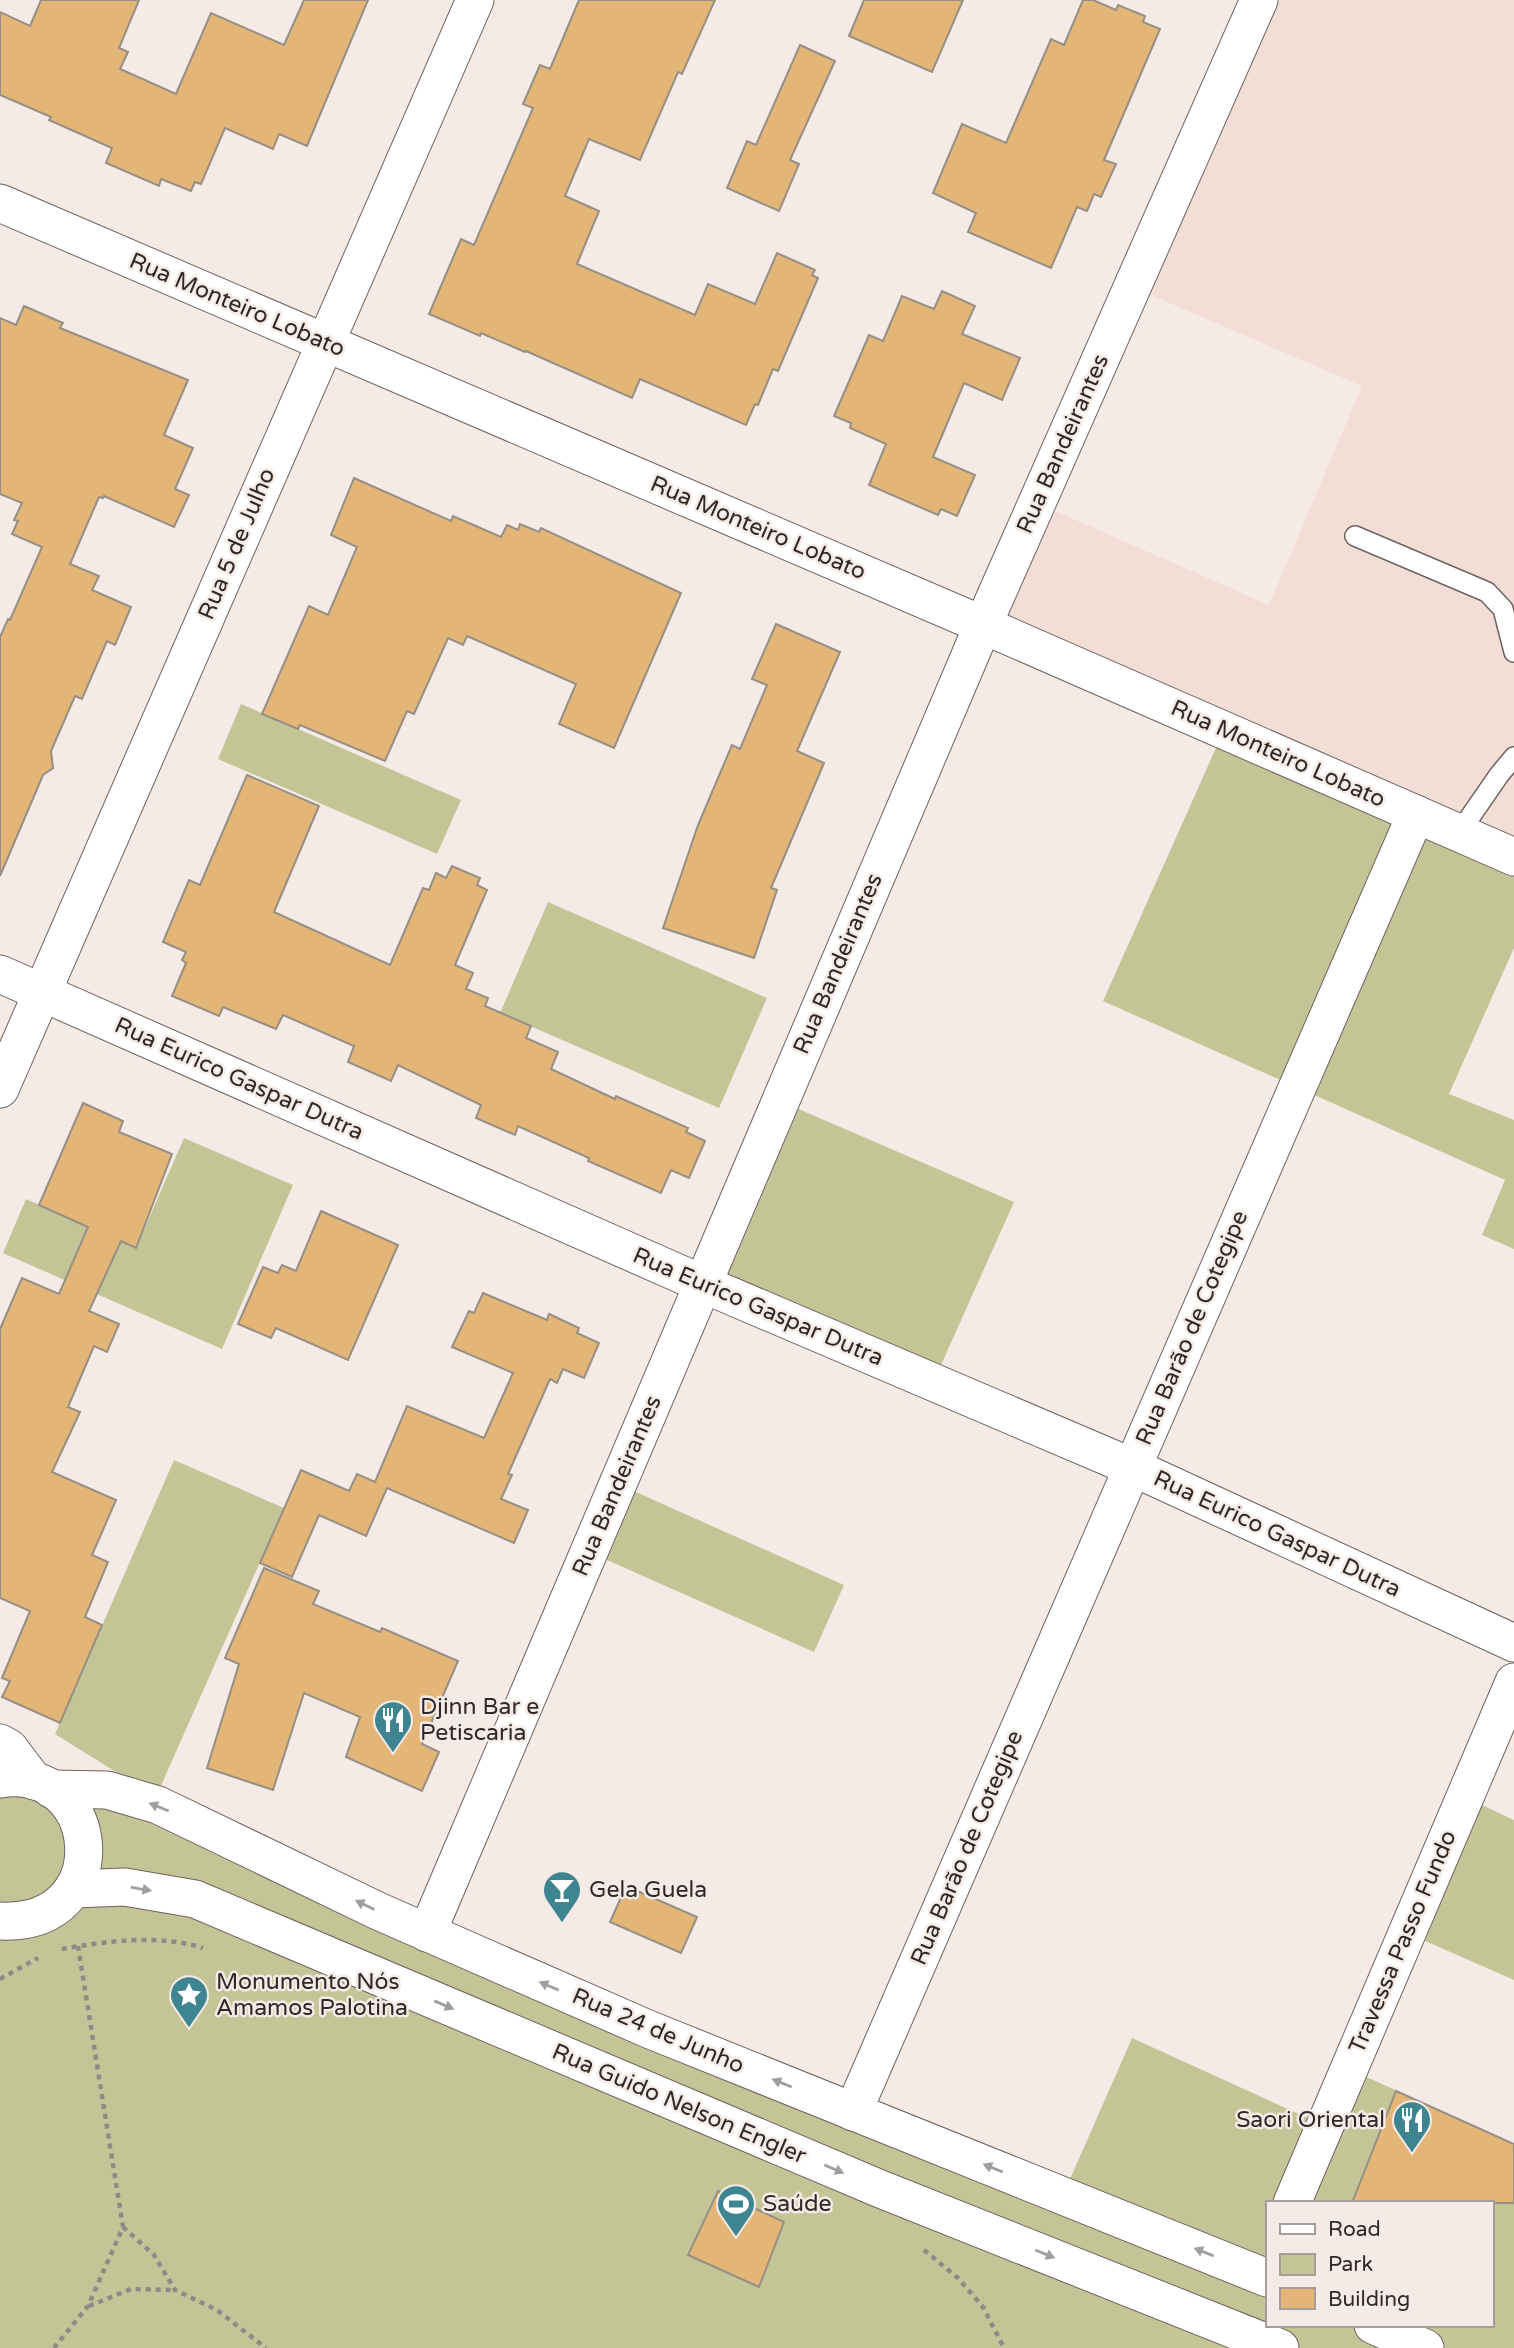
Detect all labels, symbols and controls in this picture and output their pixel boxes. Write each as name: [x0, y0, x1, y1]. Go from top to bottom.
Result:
street label: Rua Monteiro Lobato: [125, 247, 349, 363]
street label: Rua Bandeirantes: [1011, 350, 1115, 538]
street label: Rua 5 de Julho: [193, 464, 281, 624]
street label: Rua Monteiro Lobato: [646, 470, 870, 586]
street label: Rua Monteiro Lobato: [1166, 694, 1390, 814]
street label: Rua Bandeirantes: [787, 869, 889, 1059]
street label: Rua Eurico Gaspar Dutra: [110, 1011, 368, 1147]
street label: Rua Barão de Cotegipe: [1130, 1206, 1254, 1450]
street label: Rua Eurico Gaspar Dutra: [628, 1241, 888, 1373]
street label: Rua Bandeirantes: [566, 1391, 668, 1581]
street label: Rua Eurico Gaspar Dutra: [1149, 1464, 1405, 1604]
place label: Djinn Bar e Petiscaria: [420, 1693, 539, 1747]
restaurant icon: Djinn Bar e Petiscaria: [372, 1699, 414, 1754]
street label: Rua Barão de Cotegipe: [905, 1726, 1029, 1970]
one-way arrow: [149, 1802, 170, 1813]
street label: Travessa Passo Fundo: [1343, 1826, 1463, 2058]
bar icon: Gela Guela: [541, 1869, 583, 1924]
place label: Gela Guela: [589, 1876, 707, 1904]
one-way arrow: [130, 1884, 152, 1895]
one-way arrow: [355, 1899, 375, 1911]
place label: Monumento Nós Amamos Palotina: [216, 1968, 408, 2022]
place icon: Monumento Nós Amamos Palotina: [168, 1974, 210, 2029]
one-way arrow: [539, 1980, 559, 1992]
street label: Rua 24 de Junho: [568, 1982, 748, 2080]
one-way arrow: [434, 2000, 455, 2011]
street label: Rua Guido Nelson Engler: [548, 2038, 810, 2170]
one-way arrow: [771, 2077, 792, 2088]
restaurant icon: Saori Oriental: [1391, 2099, 1433, 2154]
place label: Saori Oriental: [1236, 2106, 1385, 2134]
one-way arrow: [982, 2162, 1003, 2173]
one-way arrow: [824, 2164, 845, 2175]
sports icon: Saúde: [715, 2183, 757, 2238]
place label: Saúde: [763, 2190, 832, 2218]
legend: [1266, 2201, 1493, 2327]
text: Road: [1328, 2217, 1381, 2242]
one-way arrow: [1193, 2247, 1214, 2258]
one-way arrow: [1035, 2249, 1056, 2260]
text: Park: [1328, 2252, 1373, 2277]
text: Building: [1328, 2287, 1410, 2312]

